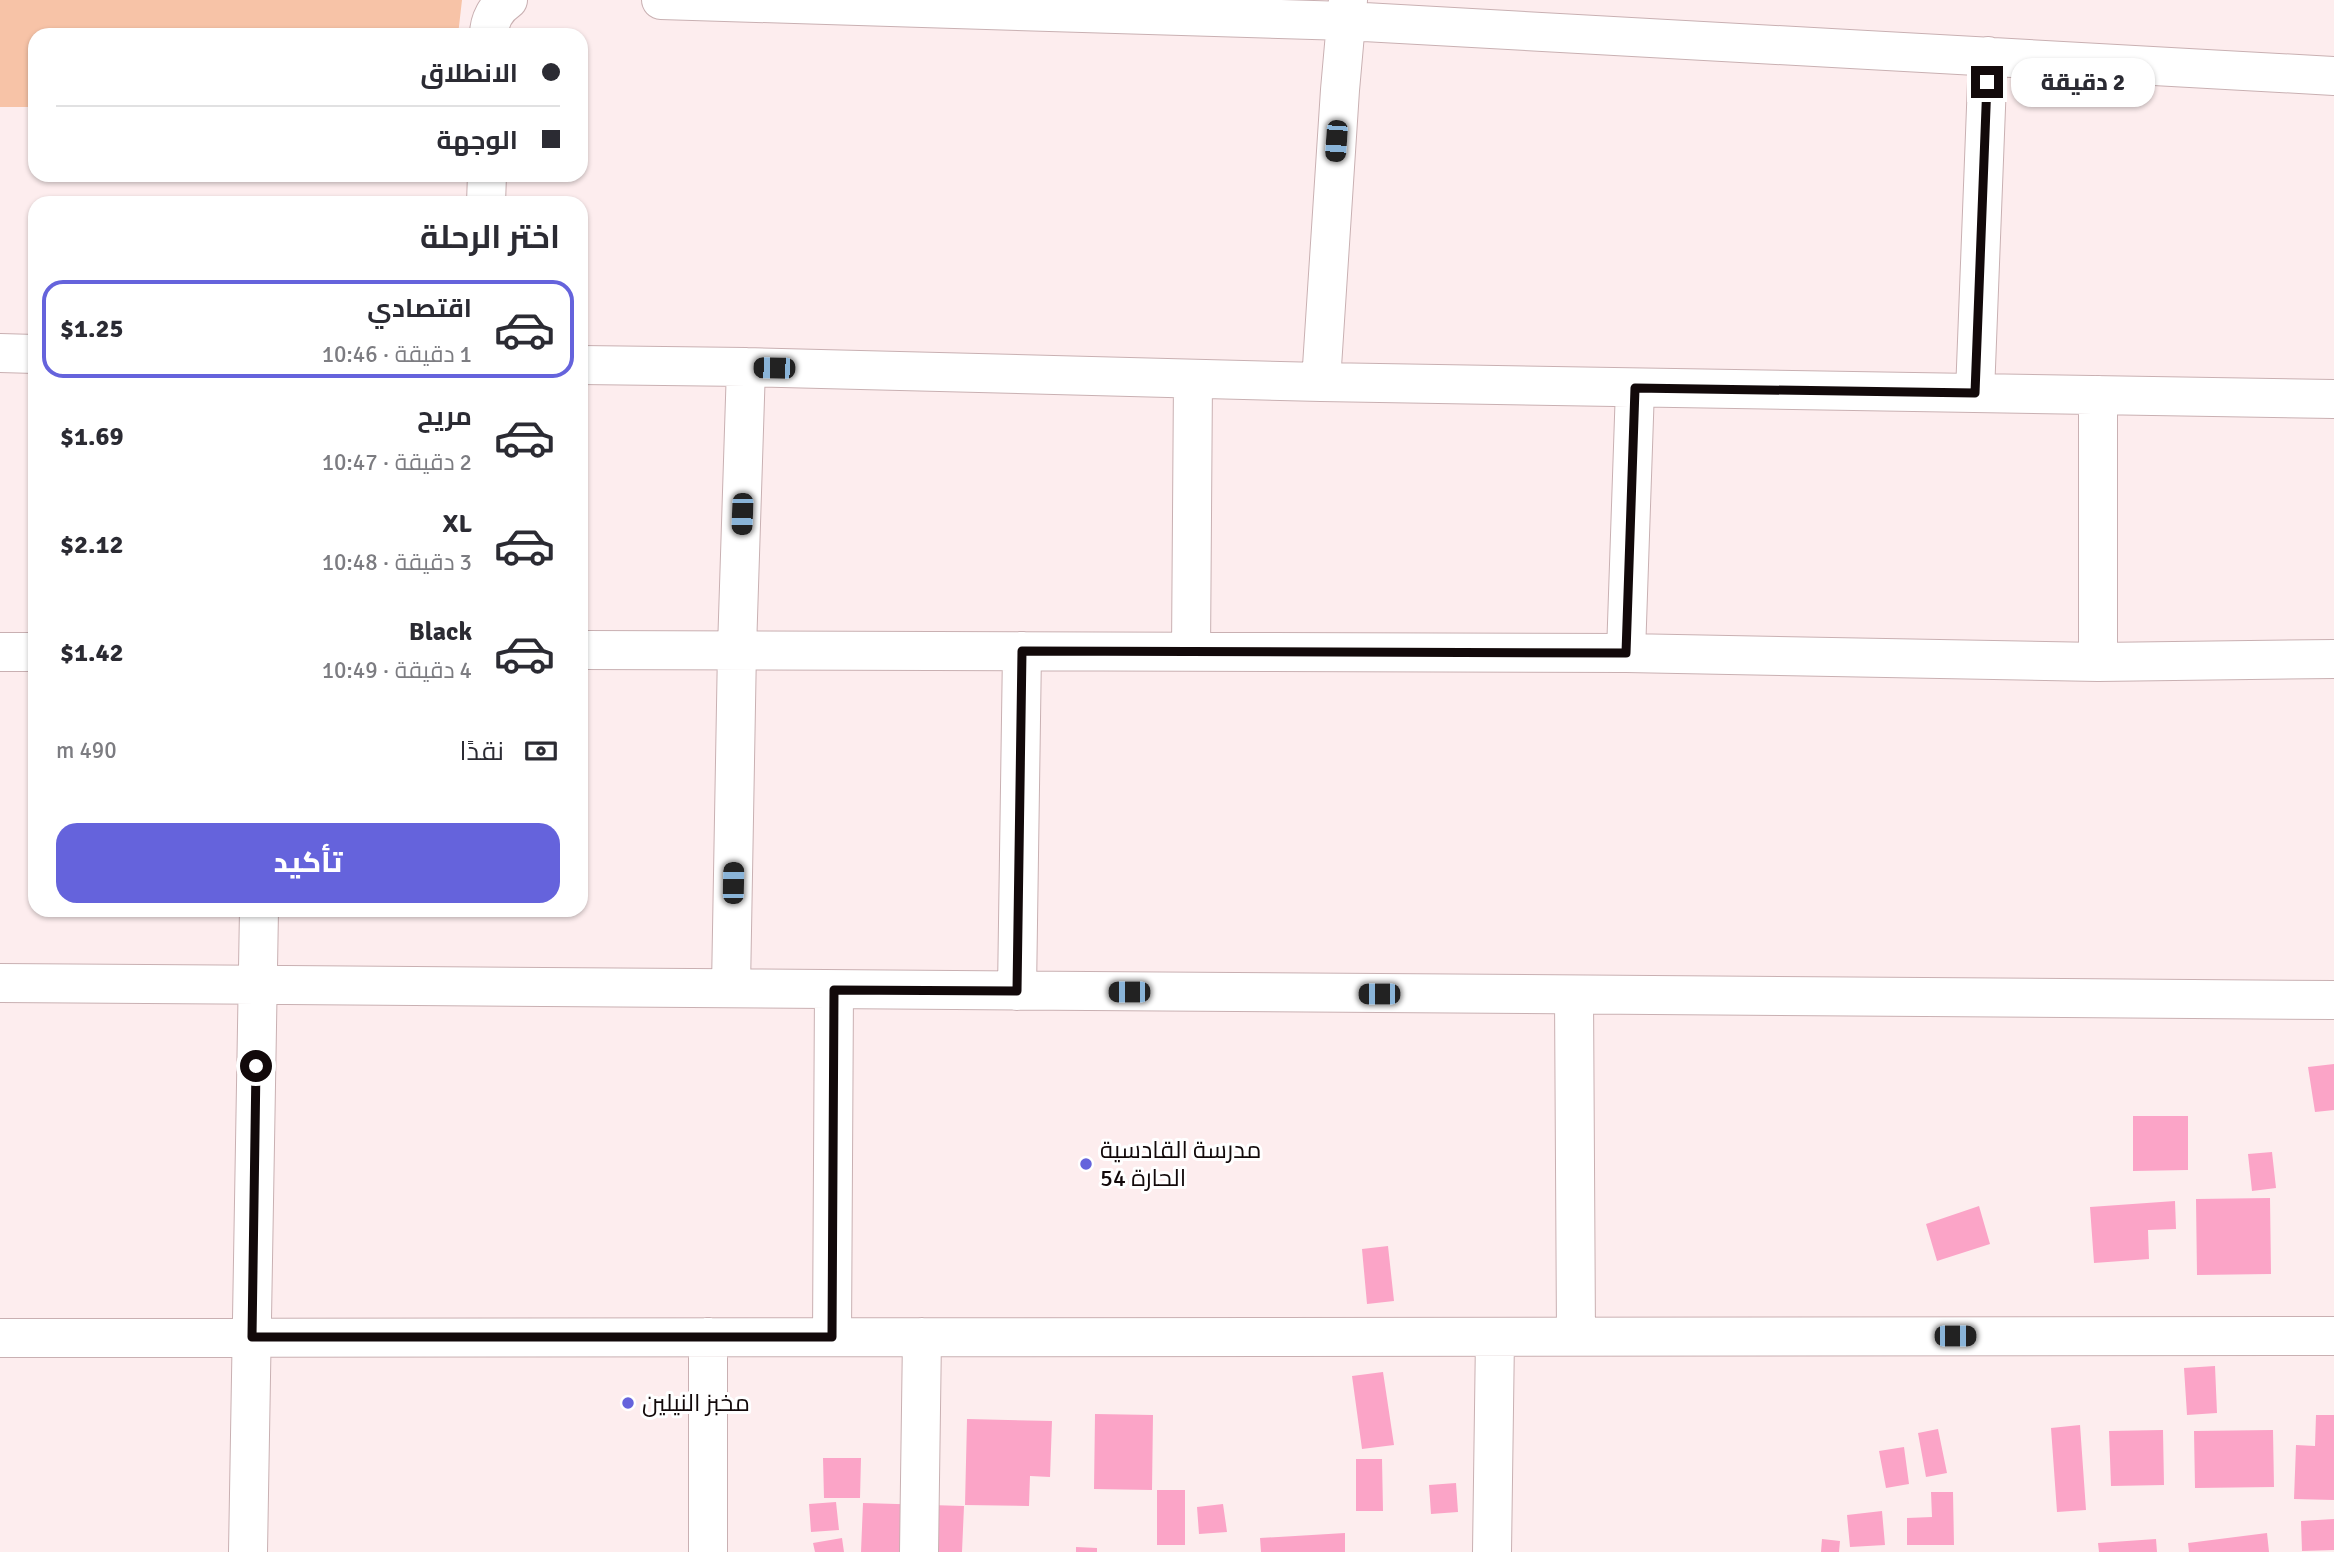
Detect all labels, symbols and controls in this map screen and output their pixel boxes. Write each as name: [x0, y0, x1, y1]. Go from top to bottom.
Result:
callout: 2 دقيقة: [2011, 57, 2155, 106]
text: الانطلاق: [420, 58, 518, 90]
route end: [1971, 66, 2003, 98]
text: 2 دقيقة: [2041, 68, 2125, 97]
car: [1325, 119, 1348, 163]
text: الوجهة: [437, 125, 518, 157]
text: اختر الرحلة: [420, 218, 560, 257]
text: اقتصادي: [367, 293, 472, 325]
icon: car: [493, 298, 556, 361]
text: $1.25: [60, 313, 124, 345]
text: 1 دقيقة · 10:46: [322, 340, 472, 369]
car: [753, 357, 796, 379]
text: مريح: [417, 401, 472, 433]
icon: car: [493, 406, 556, 469]
text: $1.69: [60, 421, 124, 453]
text: 2 دقيقة · 10:47: [322, 448, 472, 477]
car: [731, 493, 754, 535]
text: XL: [442, 508, 472, 540]
icon: car: [493, 514, 556, 577]
text: $2.12: [60, 529, 124, 561]
text: 3 دقيقة · 10:48: [322, 548, 472, 577]
text: Black: [409, 616, 472, 648]
icon: car: [493, 622, 556, 685]
text: $1.42: [60, 637, 124, 669]
text: 4 دقيقة · 10:49: [322, 656, 472, 685]
icon: cash: [522, 732, 560, 770]
text: 490 m: [56, 736, 117, 765]
text: نقدًا: [460, 736, 504, 768]
button: تأكيد: [56, 823, 560, 903]
car: [723, 862, 744, 904]
car: [1109, 982, 1151, 1003]
car: [1359, 984, 1401, 1005]
route start: [240, 1050, 272, 1082]
place label: مدرسة القادسية الحارة 54: [1100, 1135, 1261, 1193]
marker: مدرسة القادسية الحارة 54: [1078, 1156, 1094, 1172]
car: [1935, 1326, 1977, 1347]
place label: مخبز النيلين: [642, 1388, 750, 1418]
marker: مخبز النيلين: [620, 1395, 636, 1411]

